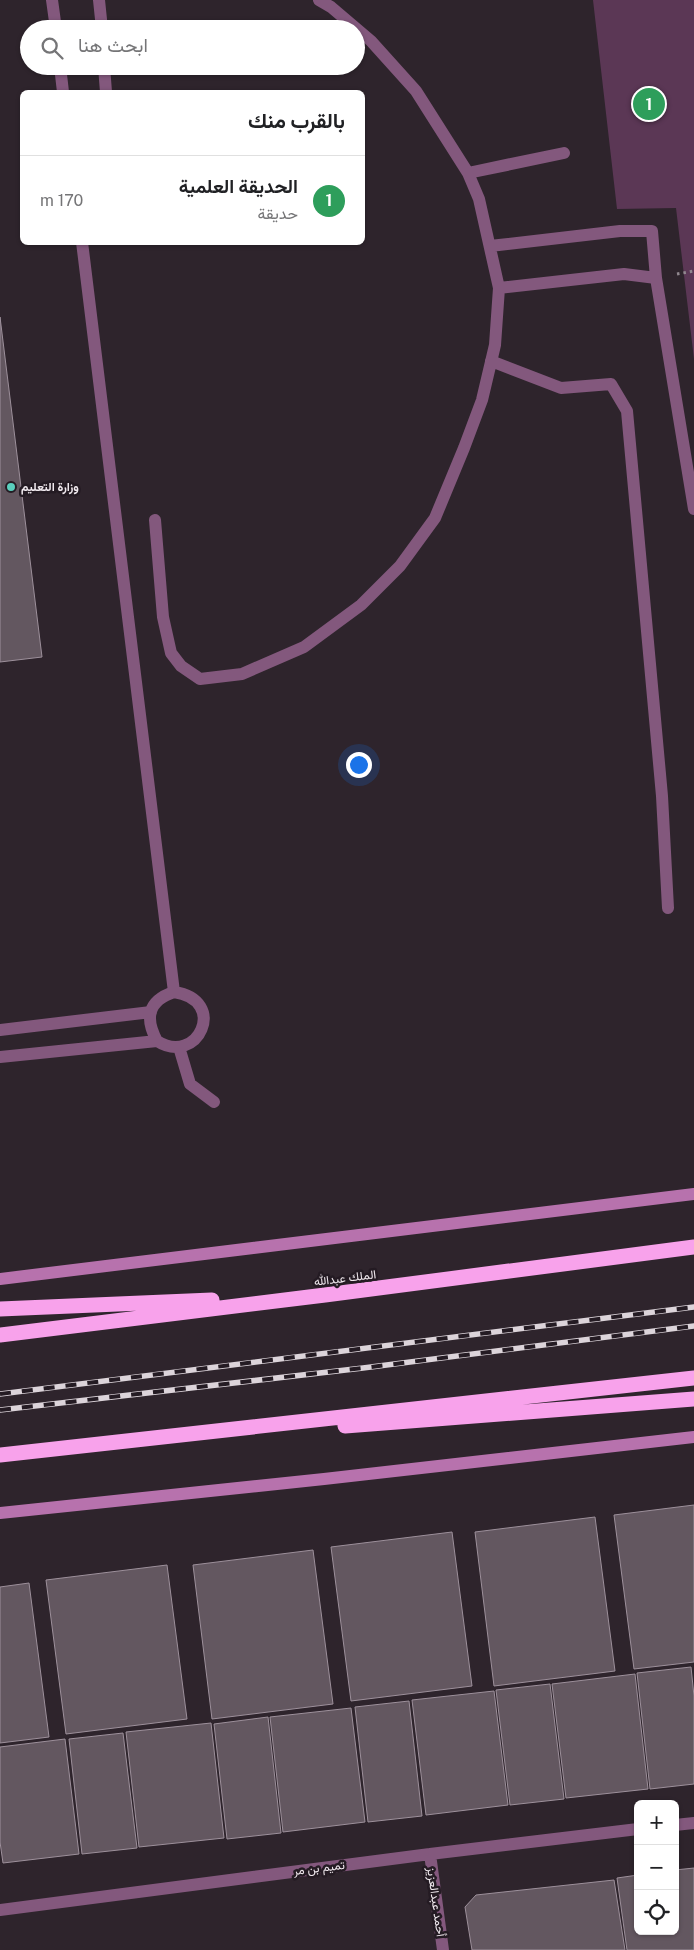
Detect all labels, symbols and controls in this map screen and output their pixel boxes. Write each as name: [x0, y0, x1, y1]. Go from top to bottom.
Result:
search box: [20, 20, 365, 75]
icon: search: [38, 34, 66, 62]
text: ابحث هنا: [78, 34, 148, 56]
pin: 1: [633, 85, 665, 123]
text: بالقرب منك: [248, 108, 345, 133]
text: الحديقة العلمية: [179, 175, 298, 197]
text: 170 m: [40, 191, 83, 210]
text: 1: [326, 191, 332, 210]
text: حديقة: [258, 204, 298, 223]
place label: وزارة التعليم: [21, 480, 79, 495]
marker: وزارة التعليم: [5, 481, 17, 493]
your location: [346, 752, 372, 778]
street label: الملك عبدالله: [313, 1267, 377, 1289]
map controls: [634, 1800, 679, 1935]
button: +: [634, 1800, 679, 1845]
button: −: [634, 1845, 679, 1890]
street label: تميم بن مر: [292, 1858, 346, 1879]
street label: أحمد عبدالعزيز: [423, 1865, 448, 1938]
button: locate: [634, 1890, 679, 1935]

